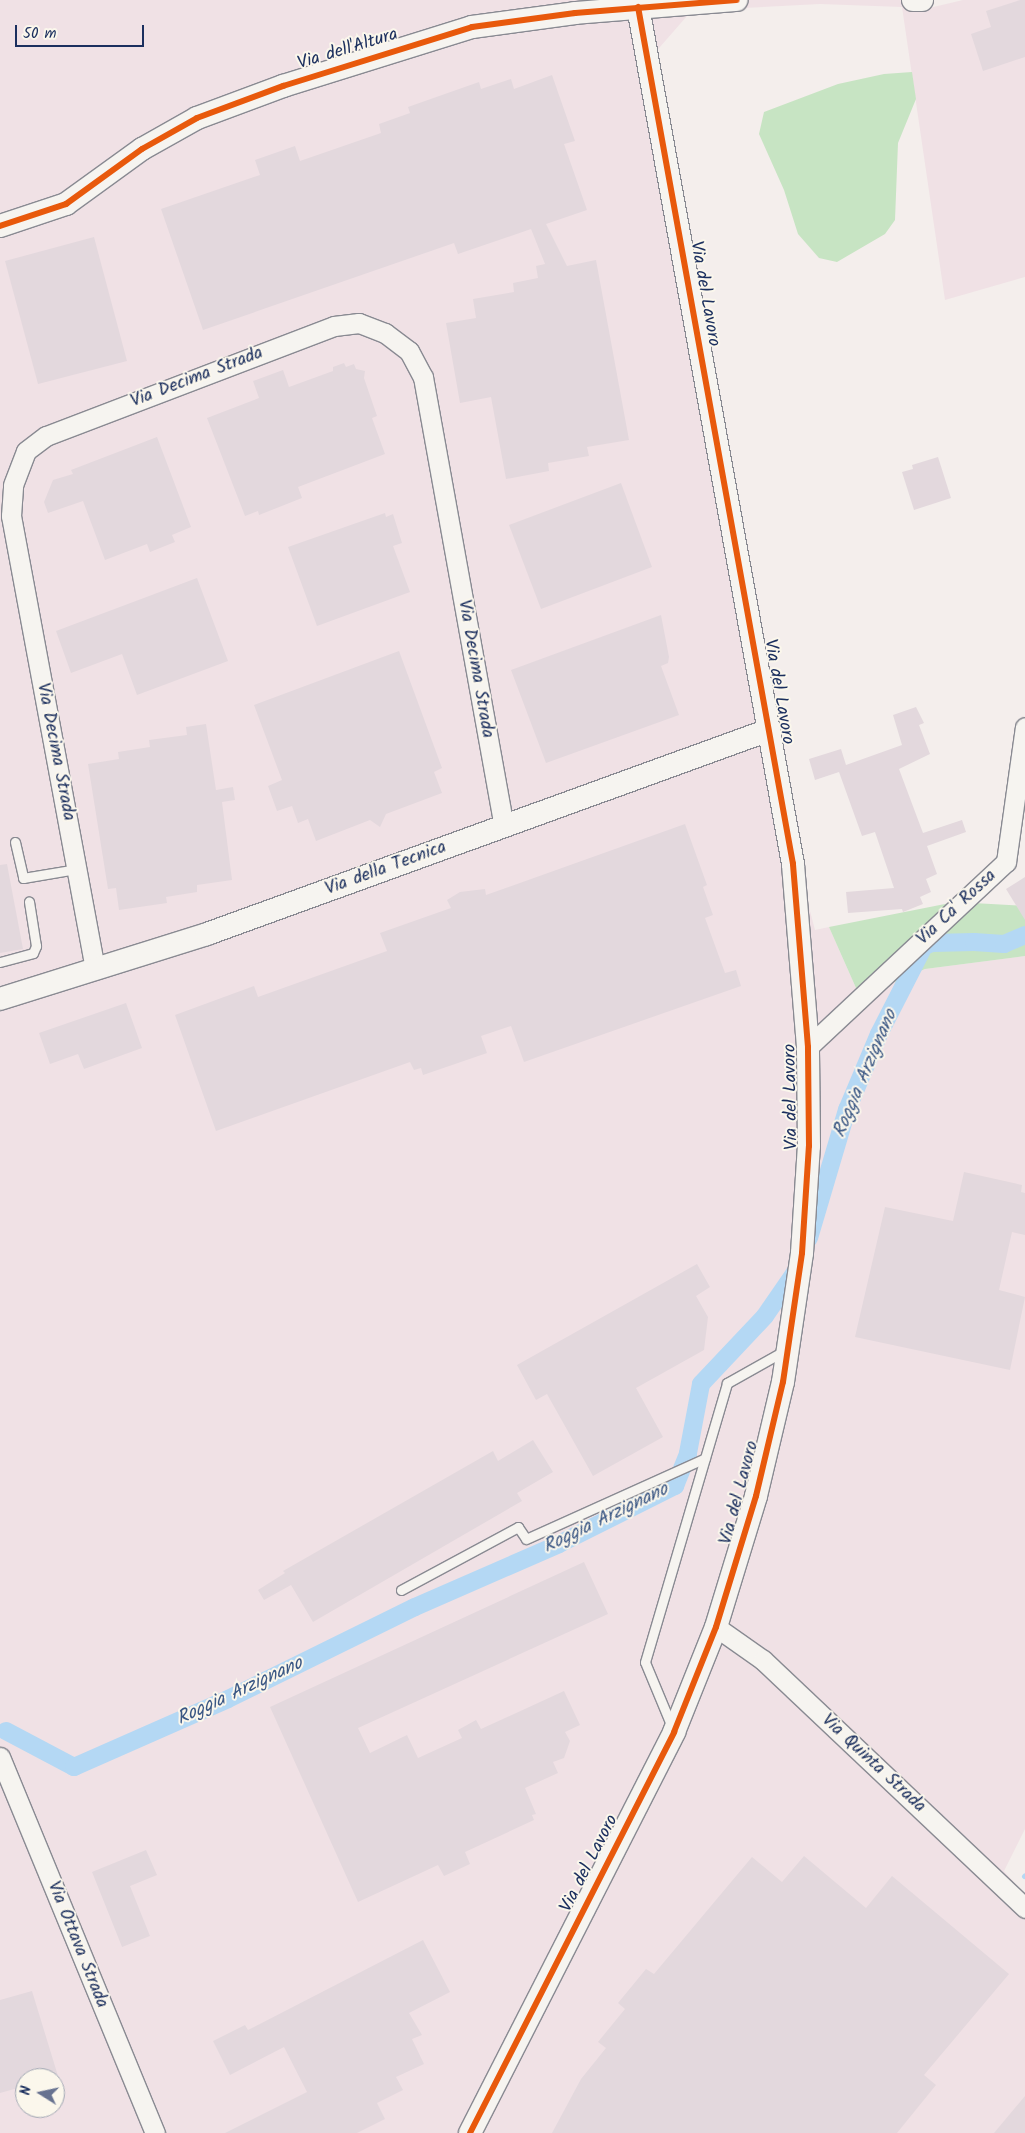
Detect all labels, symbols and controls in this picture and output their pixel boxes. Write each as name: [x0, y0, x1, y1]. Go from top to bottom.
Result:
scale bar: [18, 15, 146, 47]
text: 50 m: [23, 22, 57, 46]
street label: Via dell'Altura: [295, 25, 401, 75]
street label: Via del Lavoro: [684, 240, 724, 348]
street label: Via Decima Strada: [128, 343, 266, 413]
street label: Via Decima Strada: [452, 598, 498, 740]
street label: Via del Lavoro: [758, 638, 798, 746]
street label: Via Decima Strada: [31, 681, 79, 823]
street label: Via della Tecnica: [323, 837, 449, 901]
street label: Via Ca' Rossa: [913, 866, 1001, 950]
water label: Roggia Arzignano: [829, 1007, 903, 1141]
street label: Via del Lavoro: [780, 1044, 804, 1150]
street label: Via del Lavoro: [716, 1439, 764, 1547]
water label: Roggia Arzignano: [540, 1479, 672, 1559]
water label: Roggia Arzignano: [173, 1653, 307, 1731]
street label: Via Quinta Strada: [816, 1710, 930, 1818]
street label: Via del Lavoro: [556, 1812, 624, 1916]
street label: Via Ottava Strada: [42, 1879, 112, 2011]
north arrow: [15, 2068, 65, 2118]
text: N: [15, 2084, 38, 2097]

